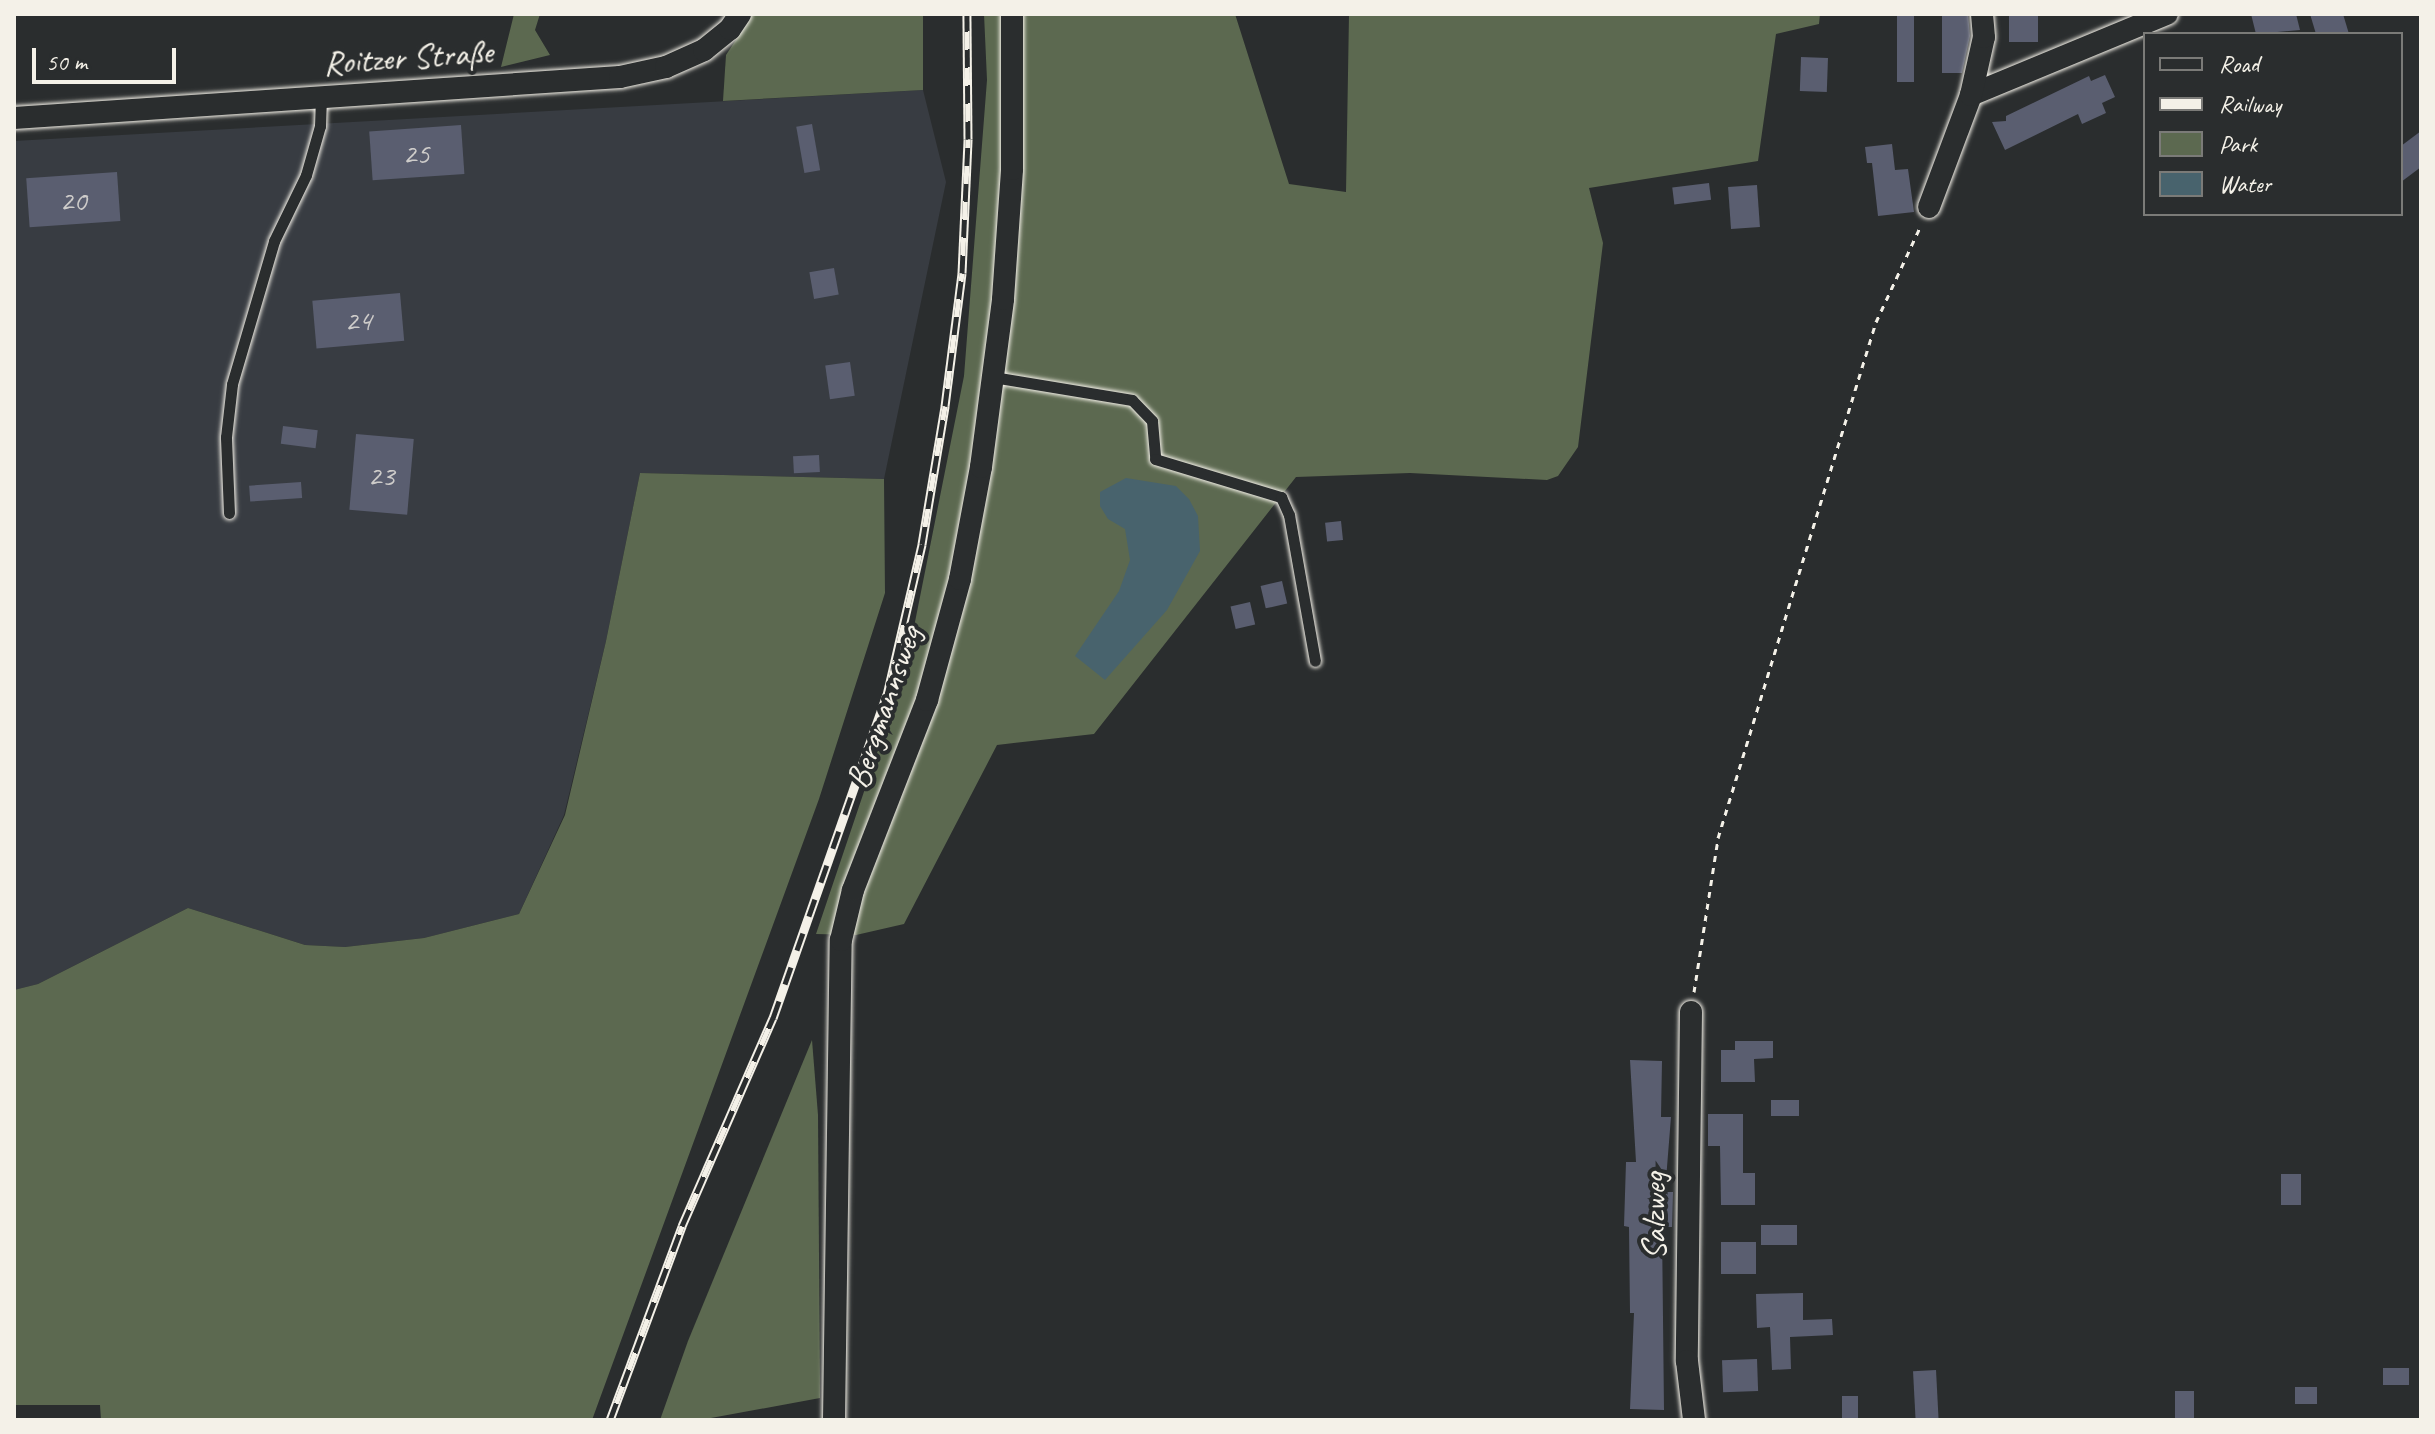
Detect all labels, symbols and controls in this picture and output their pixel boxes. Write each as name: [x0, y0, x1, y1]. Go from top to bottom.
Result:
street label: Roitzer Straße: [322, 31, 494, 83]
scale bar: [36, 32, 180, 82]
legend: [2143, 32, 2403, 216]
text: 50 m: [46, 47, 87, 77]
text: Road: [2219, 49, 2259, 79]
text: Railway: [2219, 89, 2281, 119]
text: Park: [2219, 129, 2257, 159]
house number: 25: [403, 135, 429, 171]
text: Water: [2219, 169, 2271, 199]
house number: 20: [60, 182, 86, 218]
house number: 24: [345, 302, 371, 338]
house number: 23: [368, 457, 394, 493]
street label: Bergmannsweg: [836, 621, 930, 793]
street label: Salzweg: [1634, 1172, 1674, 1260]

